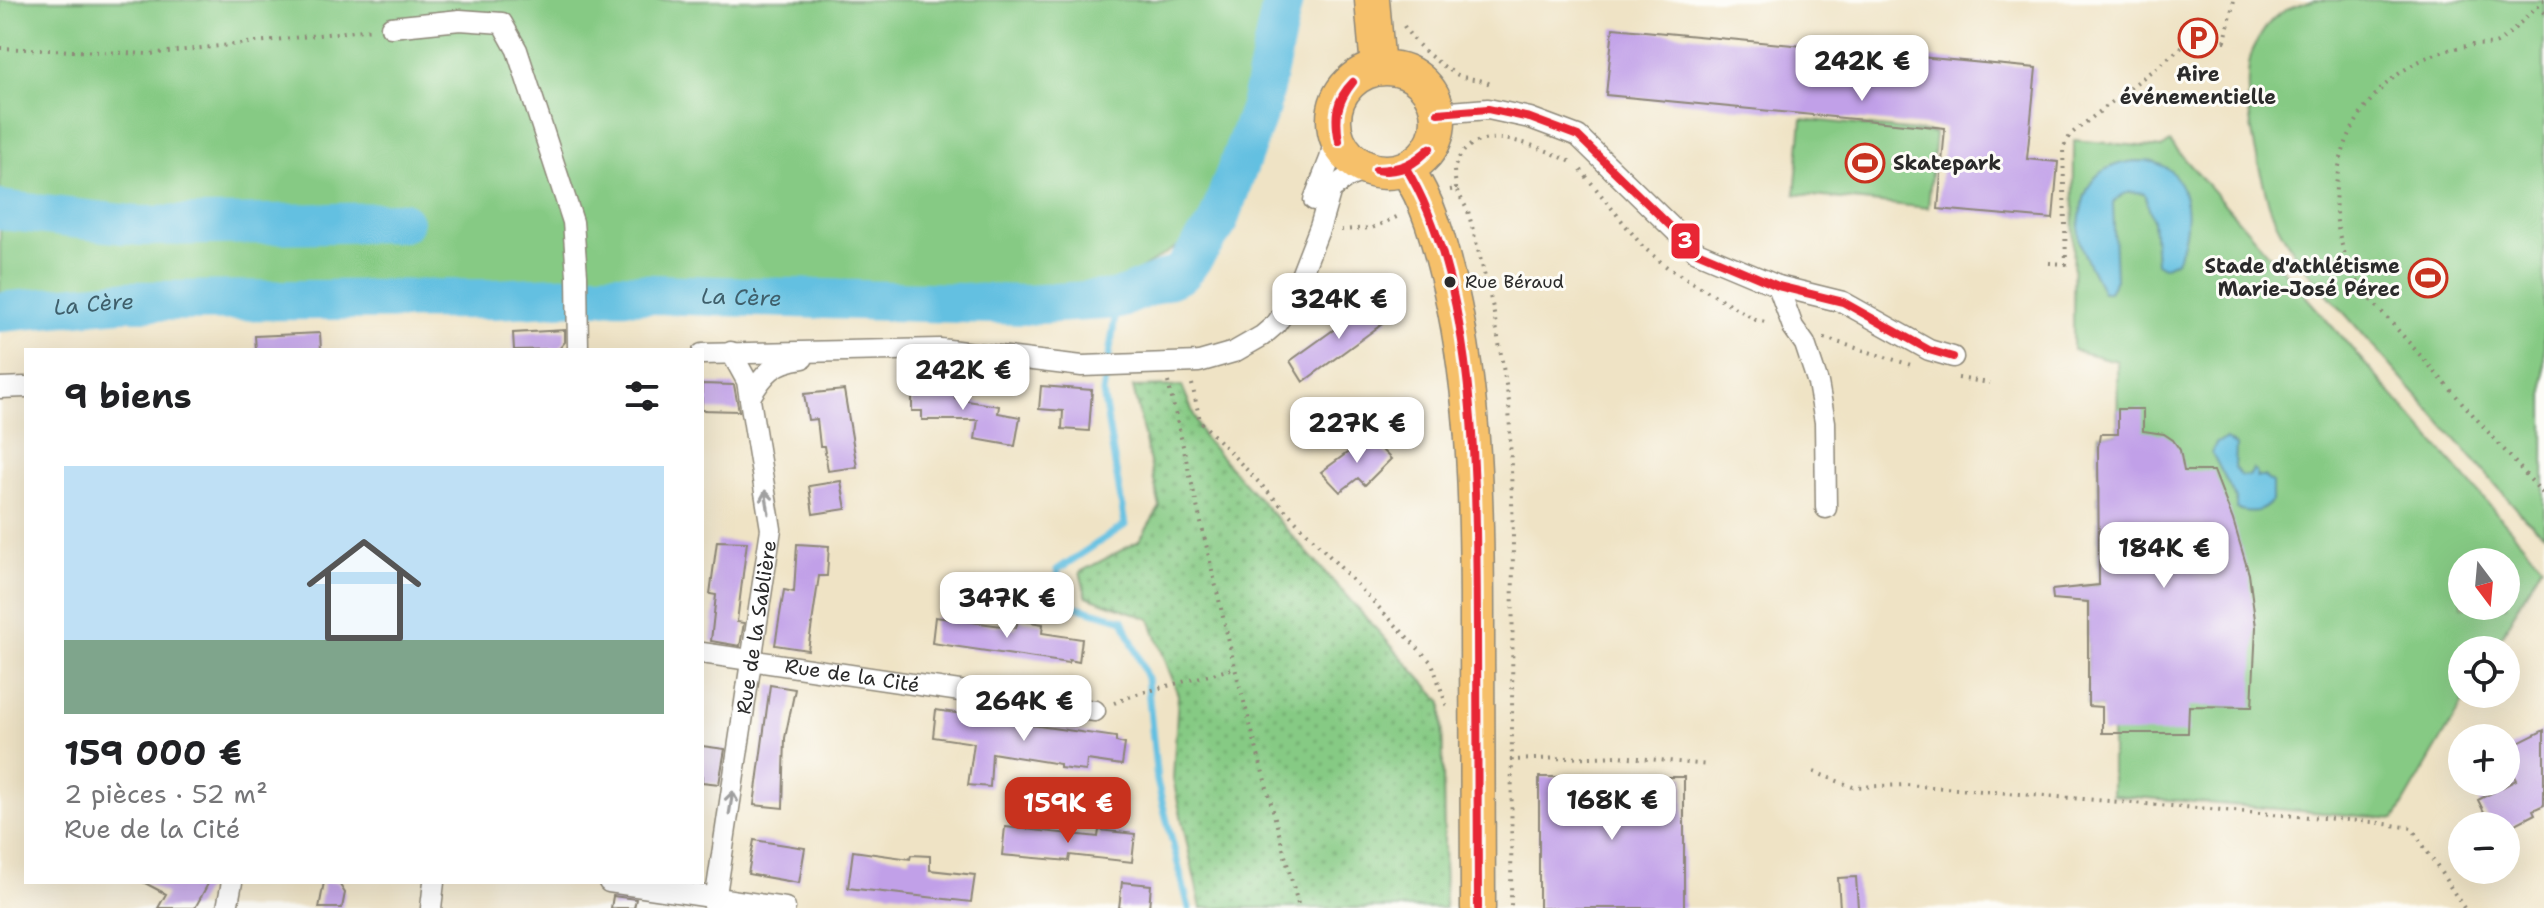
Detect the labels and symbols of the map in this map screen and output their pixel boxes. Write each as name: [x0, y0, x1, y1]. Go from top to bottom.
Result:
parking icon: Aire événementielle: [2177, 17, 2219, 59]
pin: 242K €: [1797, 35, 1927, 103]
place label: Aire événementielle: [2120, 61, 2276, 110]
sports icon: Skatepark: [1844, 142, 1886, 184]
place label: Skatepark: [1893, 150, 2001, 176]
line badge: 3: [1670, 222, 1701, 260]
text: 3: [1677, 226, 1693, 255]
place label: Stade d'athlétisme Marie-José Pérec: [2205, 253, 2400, 302]
sports icon: Stade d'athlétisme Marie-José Pérec: [2407, 257, 2449, 299]
place label: Rue Béraud: [1465, 270, 1564, 294]
pin: 324K €: [1274, 273, 1404, 341]
marker: Rue Béraud: [1442, 274, 1458, 290]
water label: La Cère: [701, 281, 782, 312]
water label: La Cère: [52, 286, 134, 322]
pin: 242K €: [898, 344, 1028, 412]
pin: 227K €: [1292, 397, 1422, 465]
one-way arrow: [759, 490, 774, 515]
pin: 184K €: [2099, 522, 2229, 590]
street label: Rue de la Sablière: [730, 538, 782, 716]
north arrow: [2448, 548, 2520, 620]
pin: 347K €: [942, 572, 1072, 640]
street label: Rue de la Cité: [783, 652, 921, 698]
pin: 264K €: [959, 675, 1089, 743]
pin: 168K €: [1547, 774, 1677, 842]
pin: 159K €: [1003, 777, 1133, 845]
one-way arrow: [724, 791, 739, 816]

